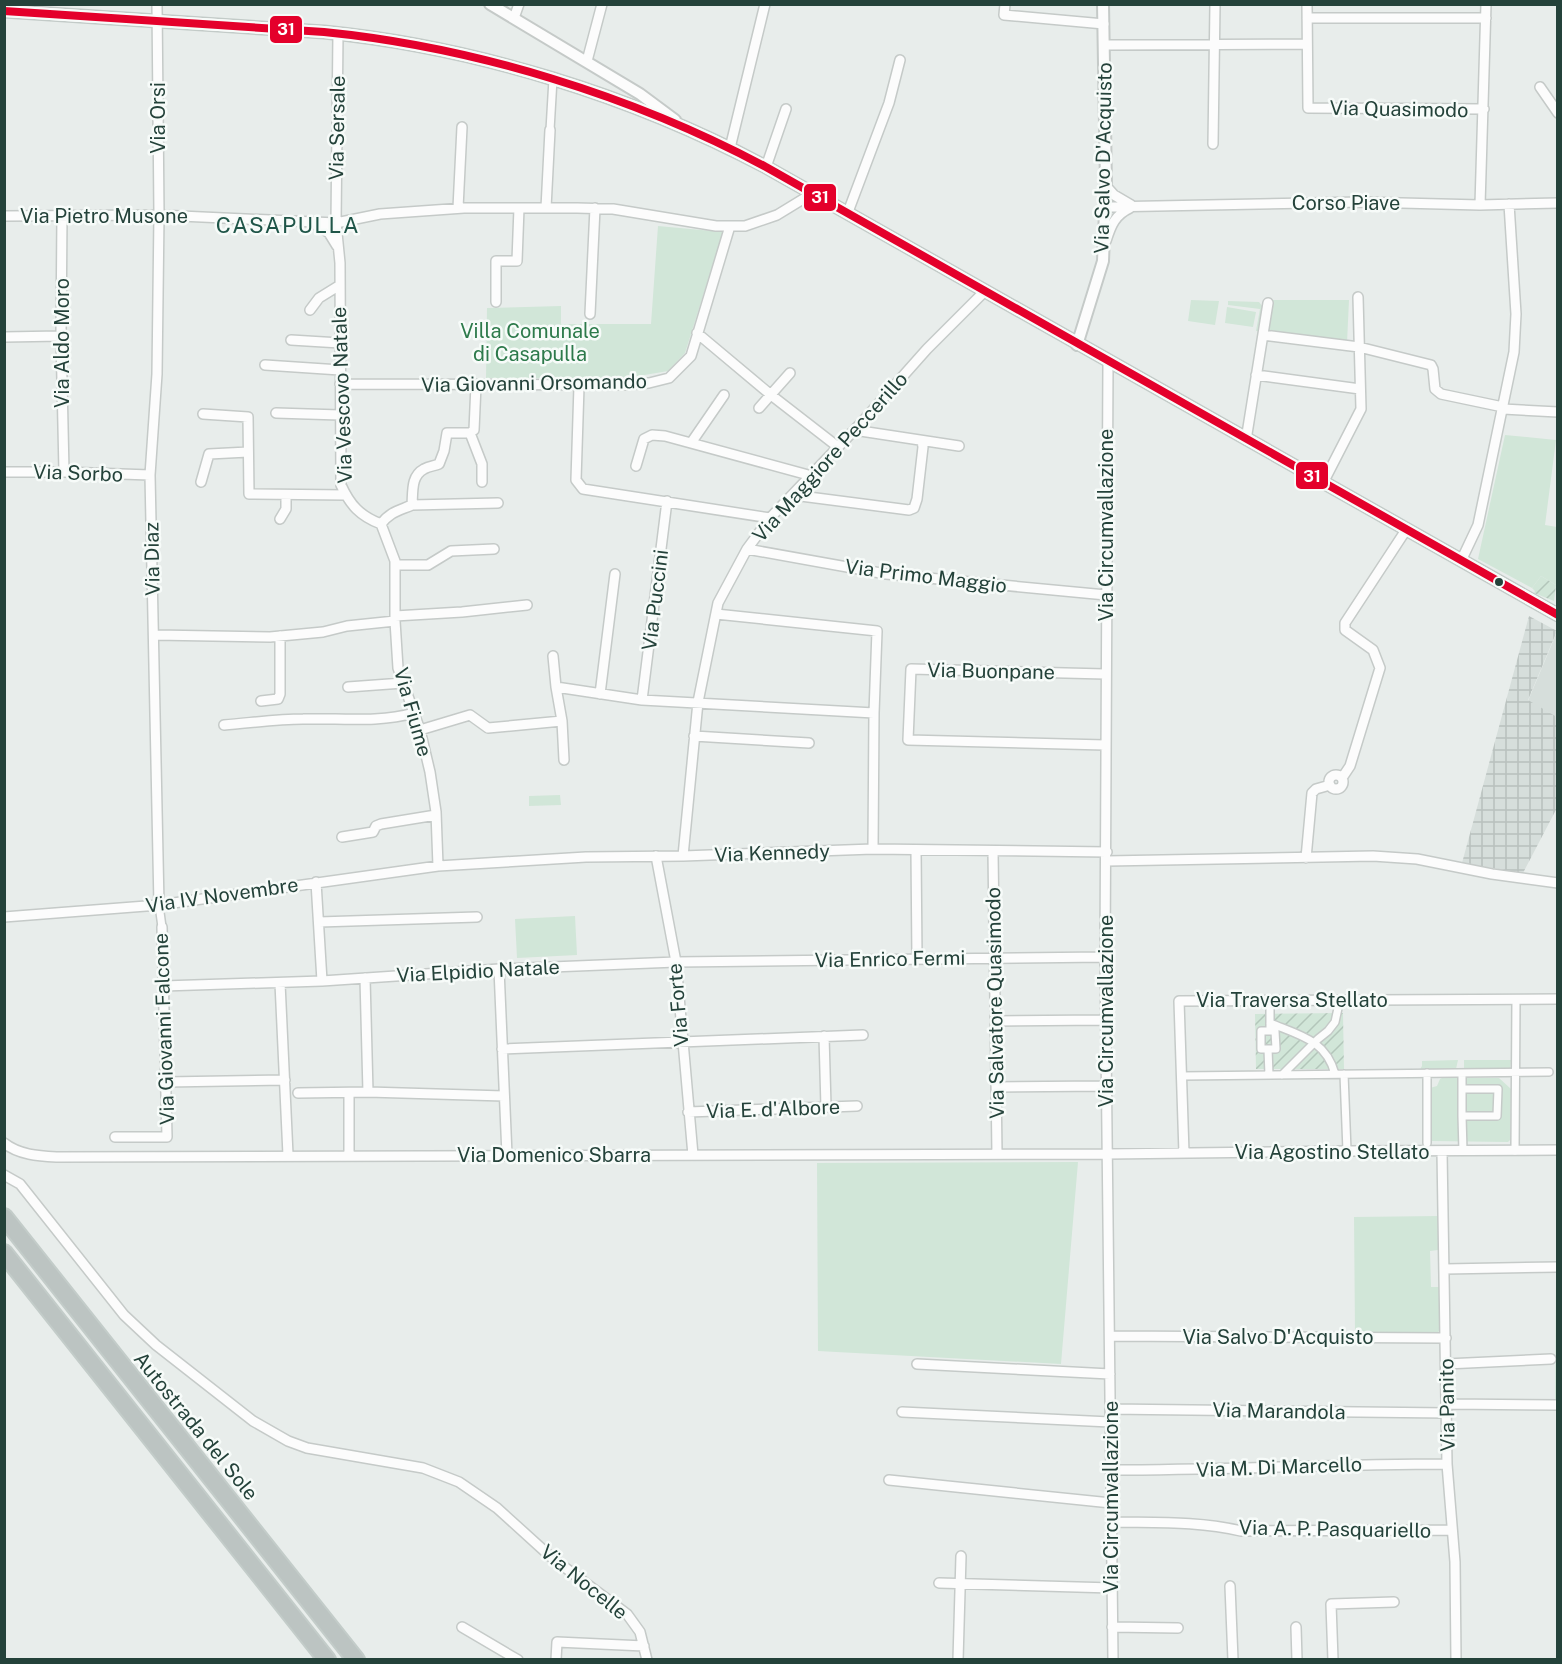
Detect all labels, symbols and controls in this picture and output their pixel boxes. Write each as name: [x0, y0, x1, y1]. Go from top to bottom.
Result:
line badge: 31: [269, 15, 303, 44]
text: 31: [277, 20, 295, 39]
street label: Via Salvo D'Acquisto: [1089, 62, 1117, 254]
street label: Via Sersale: [324, 75, 350, 181]
street label: Via Orsi: [146, 82, 170, 154]
street label: Via Quasimodo: [1329, 96, 1469, 122]
line badge: 31: [803, 183, 837, 212]
text: 31: [811, 188, 829, 207]
street label: Corso Piave: [1292, 191, 1400, 215]
street label: Via Pietro Musone: [20, 204, 188, 228]
district label: CASAPULLA: [216, 212, 360, 238]
street label: Via Aldo Moro: [50, 278, 74, 408]
street label: Via Vescovo Natale: [327, 306, 357, 484]
park label: Villa Comunale di Casapulla: [460, 319, 600, 366]
street label: Via Maggiore Peccerillo: [747, 367, 913, 547]
street label: Via Giovanni Orsomando: [421, 369, 647, 397]
street label: Via Circumvallazione: [1094, 429, 1118, 621]
street label: Via Sorbo: [33, 459, 123, 487]
line badge: 31: [1295, 461, 1329, 490]
text: 31: [1303, 467, 1321, 486]
street label: Via Diaz: [139, 522, 165, 596]
street label: Via Puccini: [637, 548, 673, 652]
street label: Via Primo Maggio: [844, 554, 1008, 598]
unlabelled marker: [1493, 576, 1505, 588]
street label: Via Buonpane: [927, 658, 1055, 684]
street label: Via Fiume: [389, 665, 437, 759]
street label: Via Kennedy: [714, 839, 831, 867]
street label: Via IV Novembre: [144, 872, 300, 918]
street label: Via Salvatore Quasimodo: [981, 887, 1009, 1119]
street label: Via Circumvallazione: [1094, 915, 1118, 1107]
street label: Via Giovanni Falcone: [149, 933, 179, 1125]
street label: Via Enrico Fermi: [814, 946, 966, 972]
street label: Via Elpidio Natale: [396, 955, 560, 987]
street label: Via Forte: [662, 962, 694, 1048]
street label: Via Traversa Stellato: [1196, 988, 1388, 1012]
street label: Via E. d'Albore: [705, 1095, 841, 1123]
street label: Via Agostino Stellato: [1235, 1140, 1429, 1164]
street label: Via Domenico Sbarra: [457, 1143, 651, 1167]
street label: Via Salvo D'Acquisto: [1182, 1325, 1374, 1349]
street label: Autostrada del Sole: [129, 1347, 263, 1505]
street label: Via Panito: [1434, 1358, 1460, 1452]
street label: Via Marandola: [1212, 1398, 1346, 1424]
street label: Via Circumvallazione: [1099, 1401, 1123, 1593]
street label: Via M. Di Marcello: [1196, 1452, 1362, 1482]
street label: Via A. P. Pasquariello: [1239, 1515, 1431, 1543]
street label: Via Nocelle: [536, 1540, 632, 1624]

